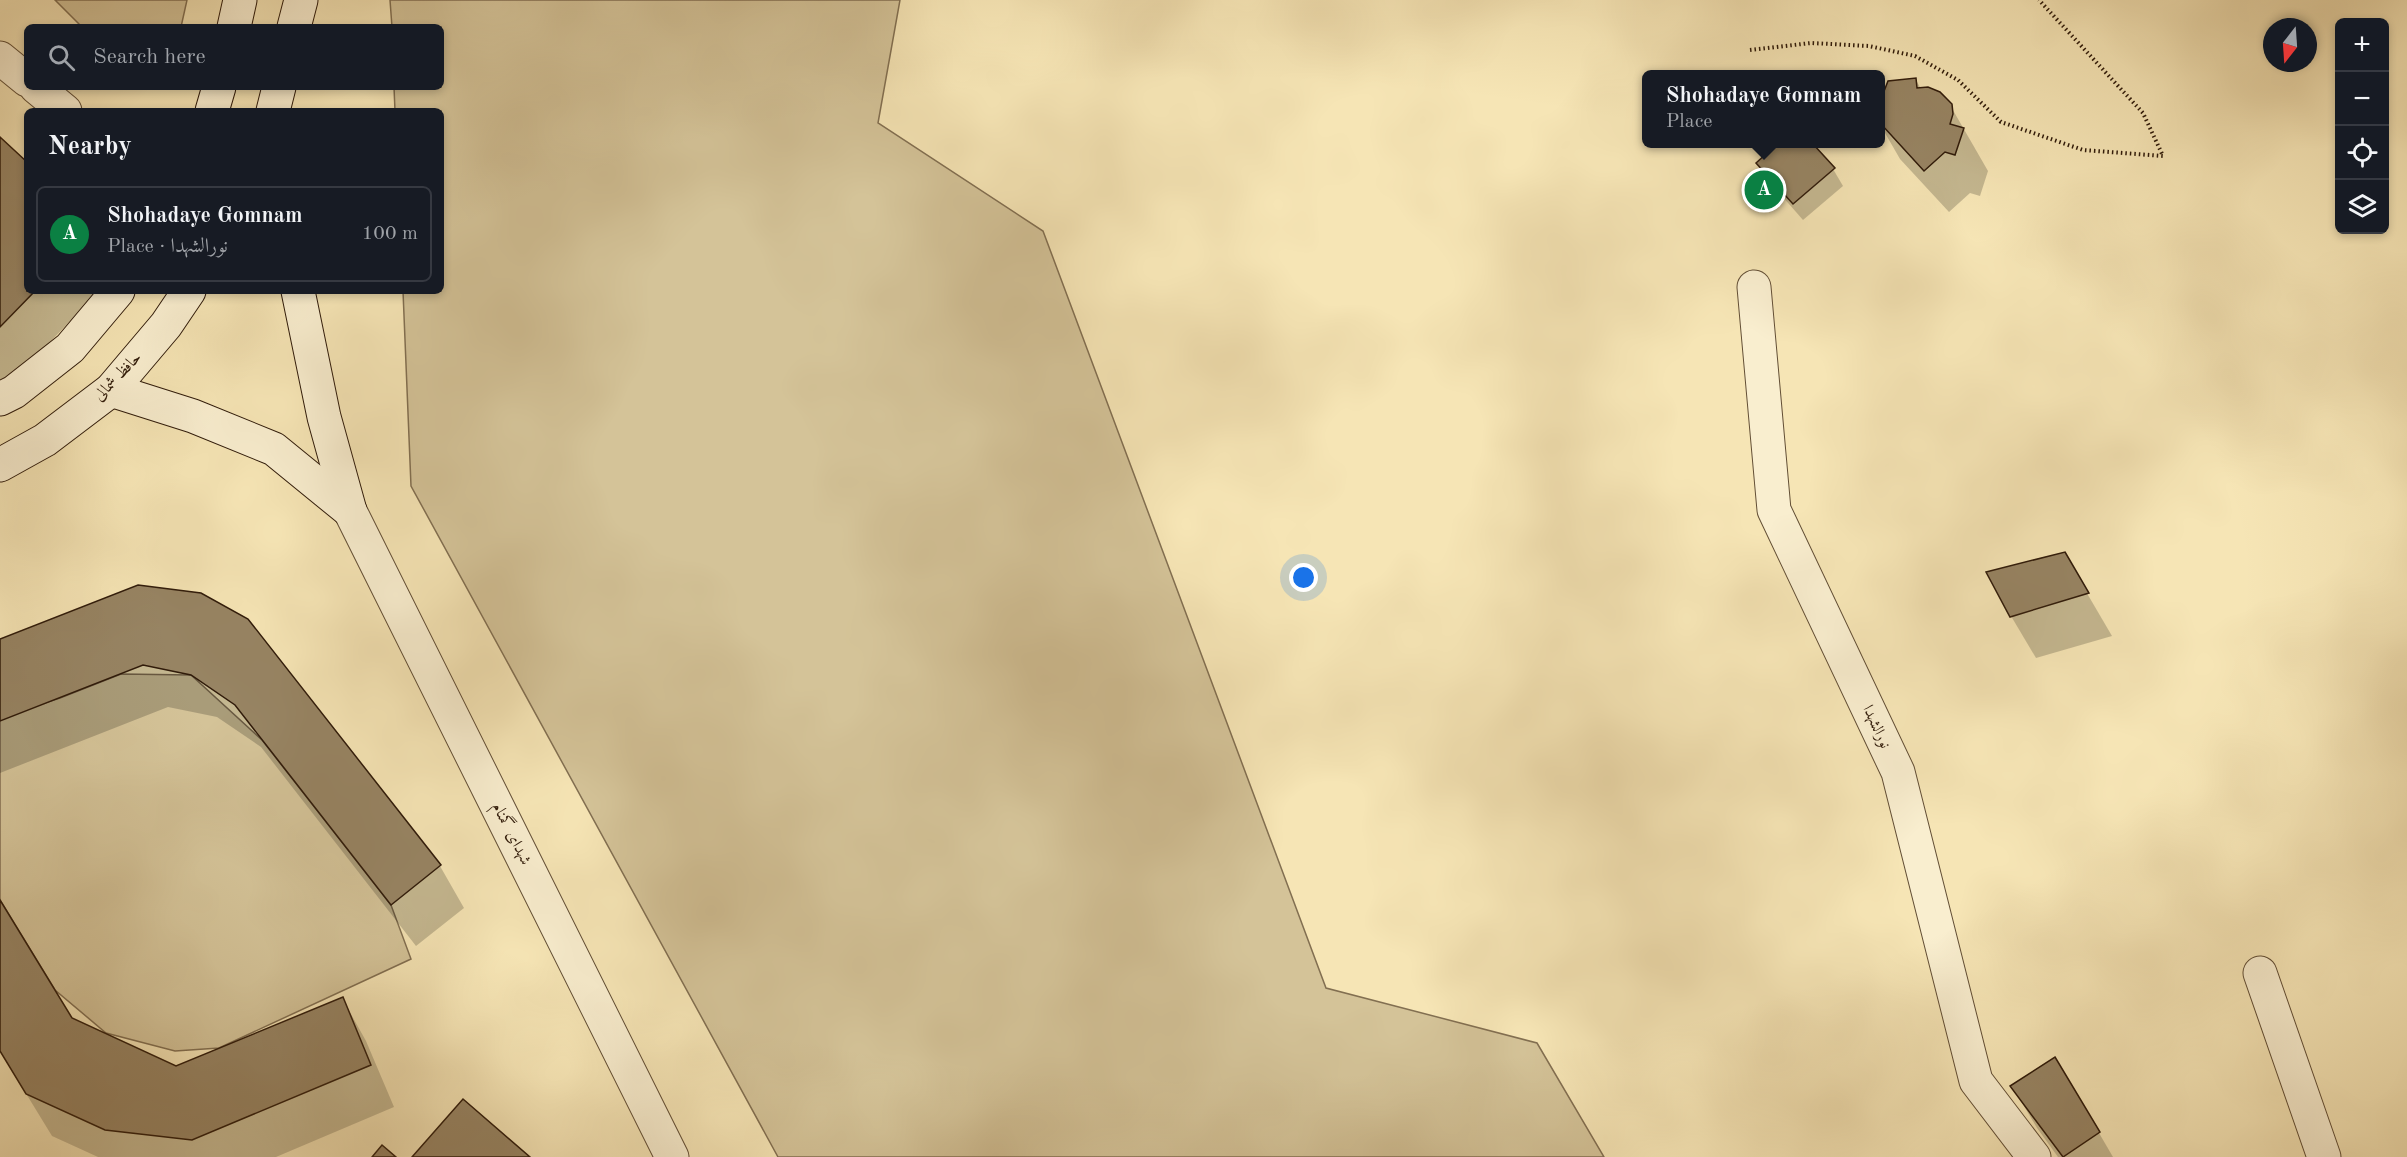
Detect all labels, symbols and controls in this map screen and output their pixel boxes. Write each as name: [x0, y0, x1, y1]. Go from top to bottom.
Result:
north arrow: [2263, 18, 2317, 72]
map controls: [2335, 18, 2389, 234]
button: +: [2335, 18, 2389, 72]
search box: [24, 24, 444, 90]
icon: search: [45, 41, 78, 74]
text: Search here: [93, 46, 206, 68]
popup: [1642, 70, 1885, 148]
button: −: [2335, 72, 2389, 126]
text: Shohadaye Gomnam: [1666, 85, 1861, 107]
text: Place: [1666, 112, 1713, 132]
button: locate: [2335, 126, 2389, 180]
text: Nearby: [48, 134, 132, 160]
pin: A: [1744, 168, 1784, 213]
button: layers: [2335, 180, 2389, 234]
text: Shohadaye Gomnam: [107, 205, 303, 227]
text: A: [62, 224, 77, 244]
text: 100 m: [362, 224, 418, 244]
text: Place · نورالشهدا: [107, 237, 228, 257]
street label: حافظ شمالی: [90, 349, 145, 404]
your location: [1289, 563, 1318, 592]
street label: نورالشهدا: [1858, 703, 1893, 751]
street label: شهدای گمنام: [484, 798, 537, 870]

